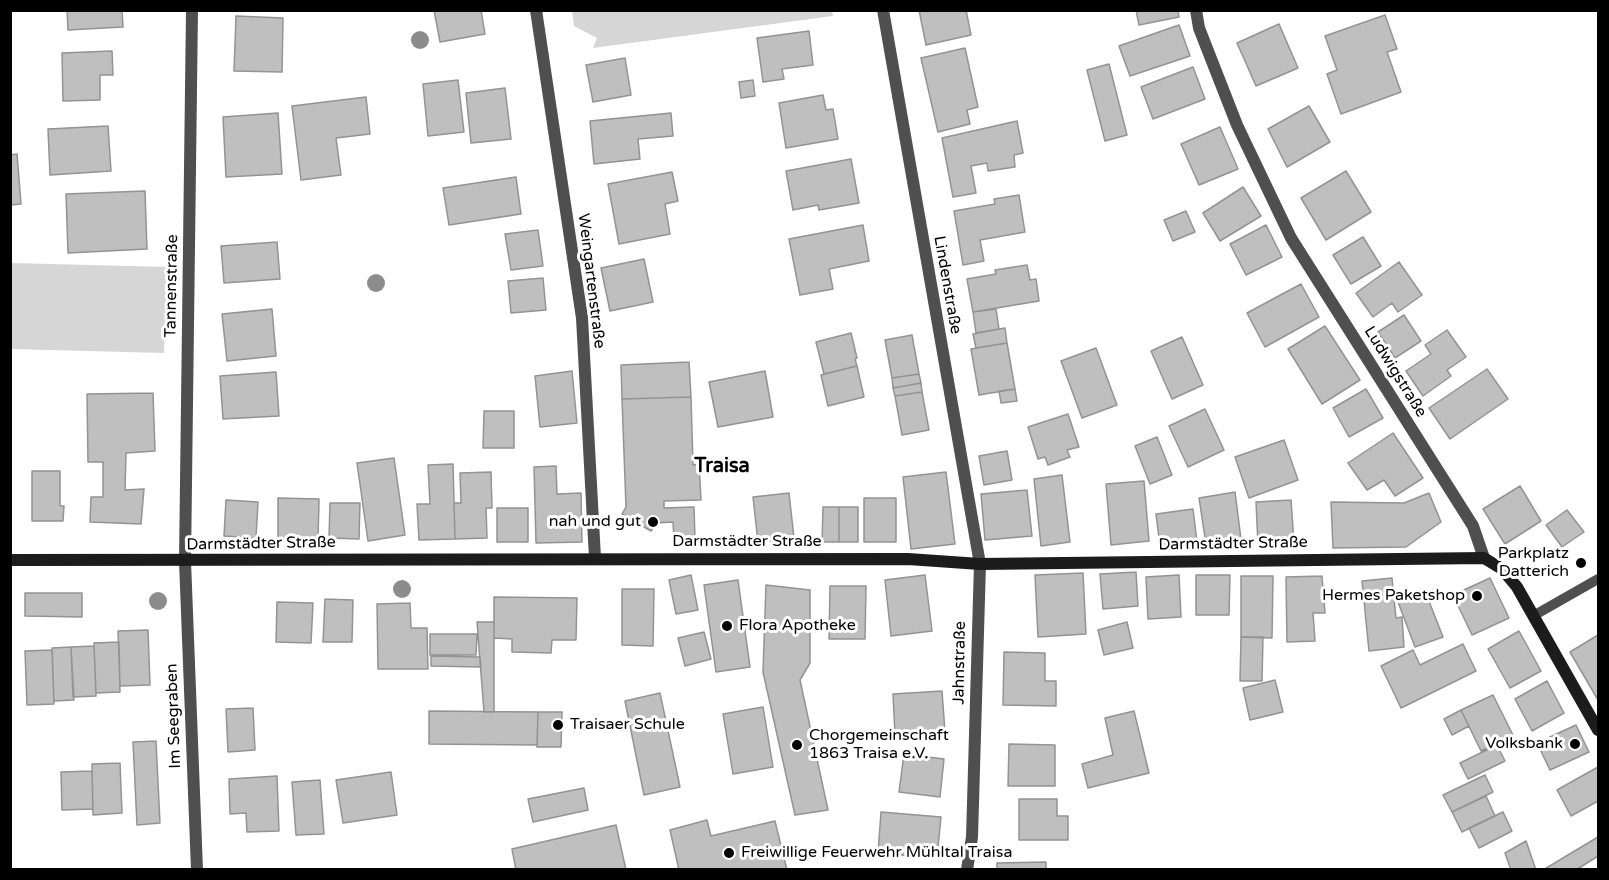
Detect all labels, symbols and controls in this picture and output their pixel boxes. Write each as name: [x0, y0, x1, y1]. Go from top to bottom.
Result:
street label: Weingartenstraße: [573, 212, 609, 350]
street label: Tannenstraße: [161, 234, 183, 338]
street label: Lindenstraße: [929, 234, 965, 336]
street label: Ludwigstraße: [1359, 323, 1431, 421]
district label: Traisa: [694, 455, 750, 479]
place label: nah und gut: [549, 512, 641, 532]
marker: nah und gut: [646, 515, 660, 529]
street label: Darmstädter Straße: [672, 532, 822, 552]
street label: Darmstädter Straße: [186, 533, 336, 555]
street label: Darmstädter Straße: [1158, 533, 1308, 555]
place label: Parkplatz Datterich: [1498, 544, 1569, 582]
marker: Parkplatz Datterich: [1574, 556, 1588, 570]
place label: Hermes Paketshop: [1322, 586, 1465, 606]
marker: Hermes Paketshop: [1470, 589, 1484, 603]
place label: Flora Apotheke: [739, 616, 856, 636]
marker: Flora Apotheke: [720, 619, 734, 633]
street label: Jahnstraße: [950, 621, 970, 705]
street label: Im Seegraben: [163, 663, 185, 769]
place label: Traisaer Schule: [570, 715, 685, 735]
marker: Traisaer Schule: [551, 718, 565, 732]
place label: Chorgemeinschaft 1863 Traisa e.V.: [809, 726, 949, 764]
place label: Volksbank: [1485, 734, 1563, 754]
marker: Volksbank: [1568, 737, 1582, 751]
marker: Chorgemeinschaft 1863 Traisa e.V.: [790, 738, 804, 752]
place label: Freiwillige Feuerwehr Mühltal Traisa: [741, 843, 1012, 863]
marker: Freiwillige Feuerwehr Mühltal Traisa: [722, 846, 736, 860]

